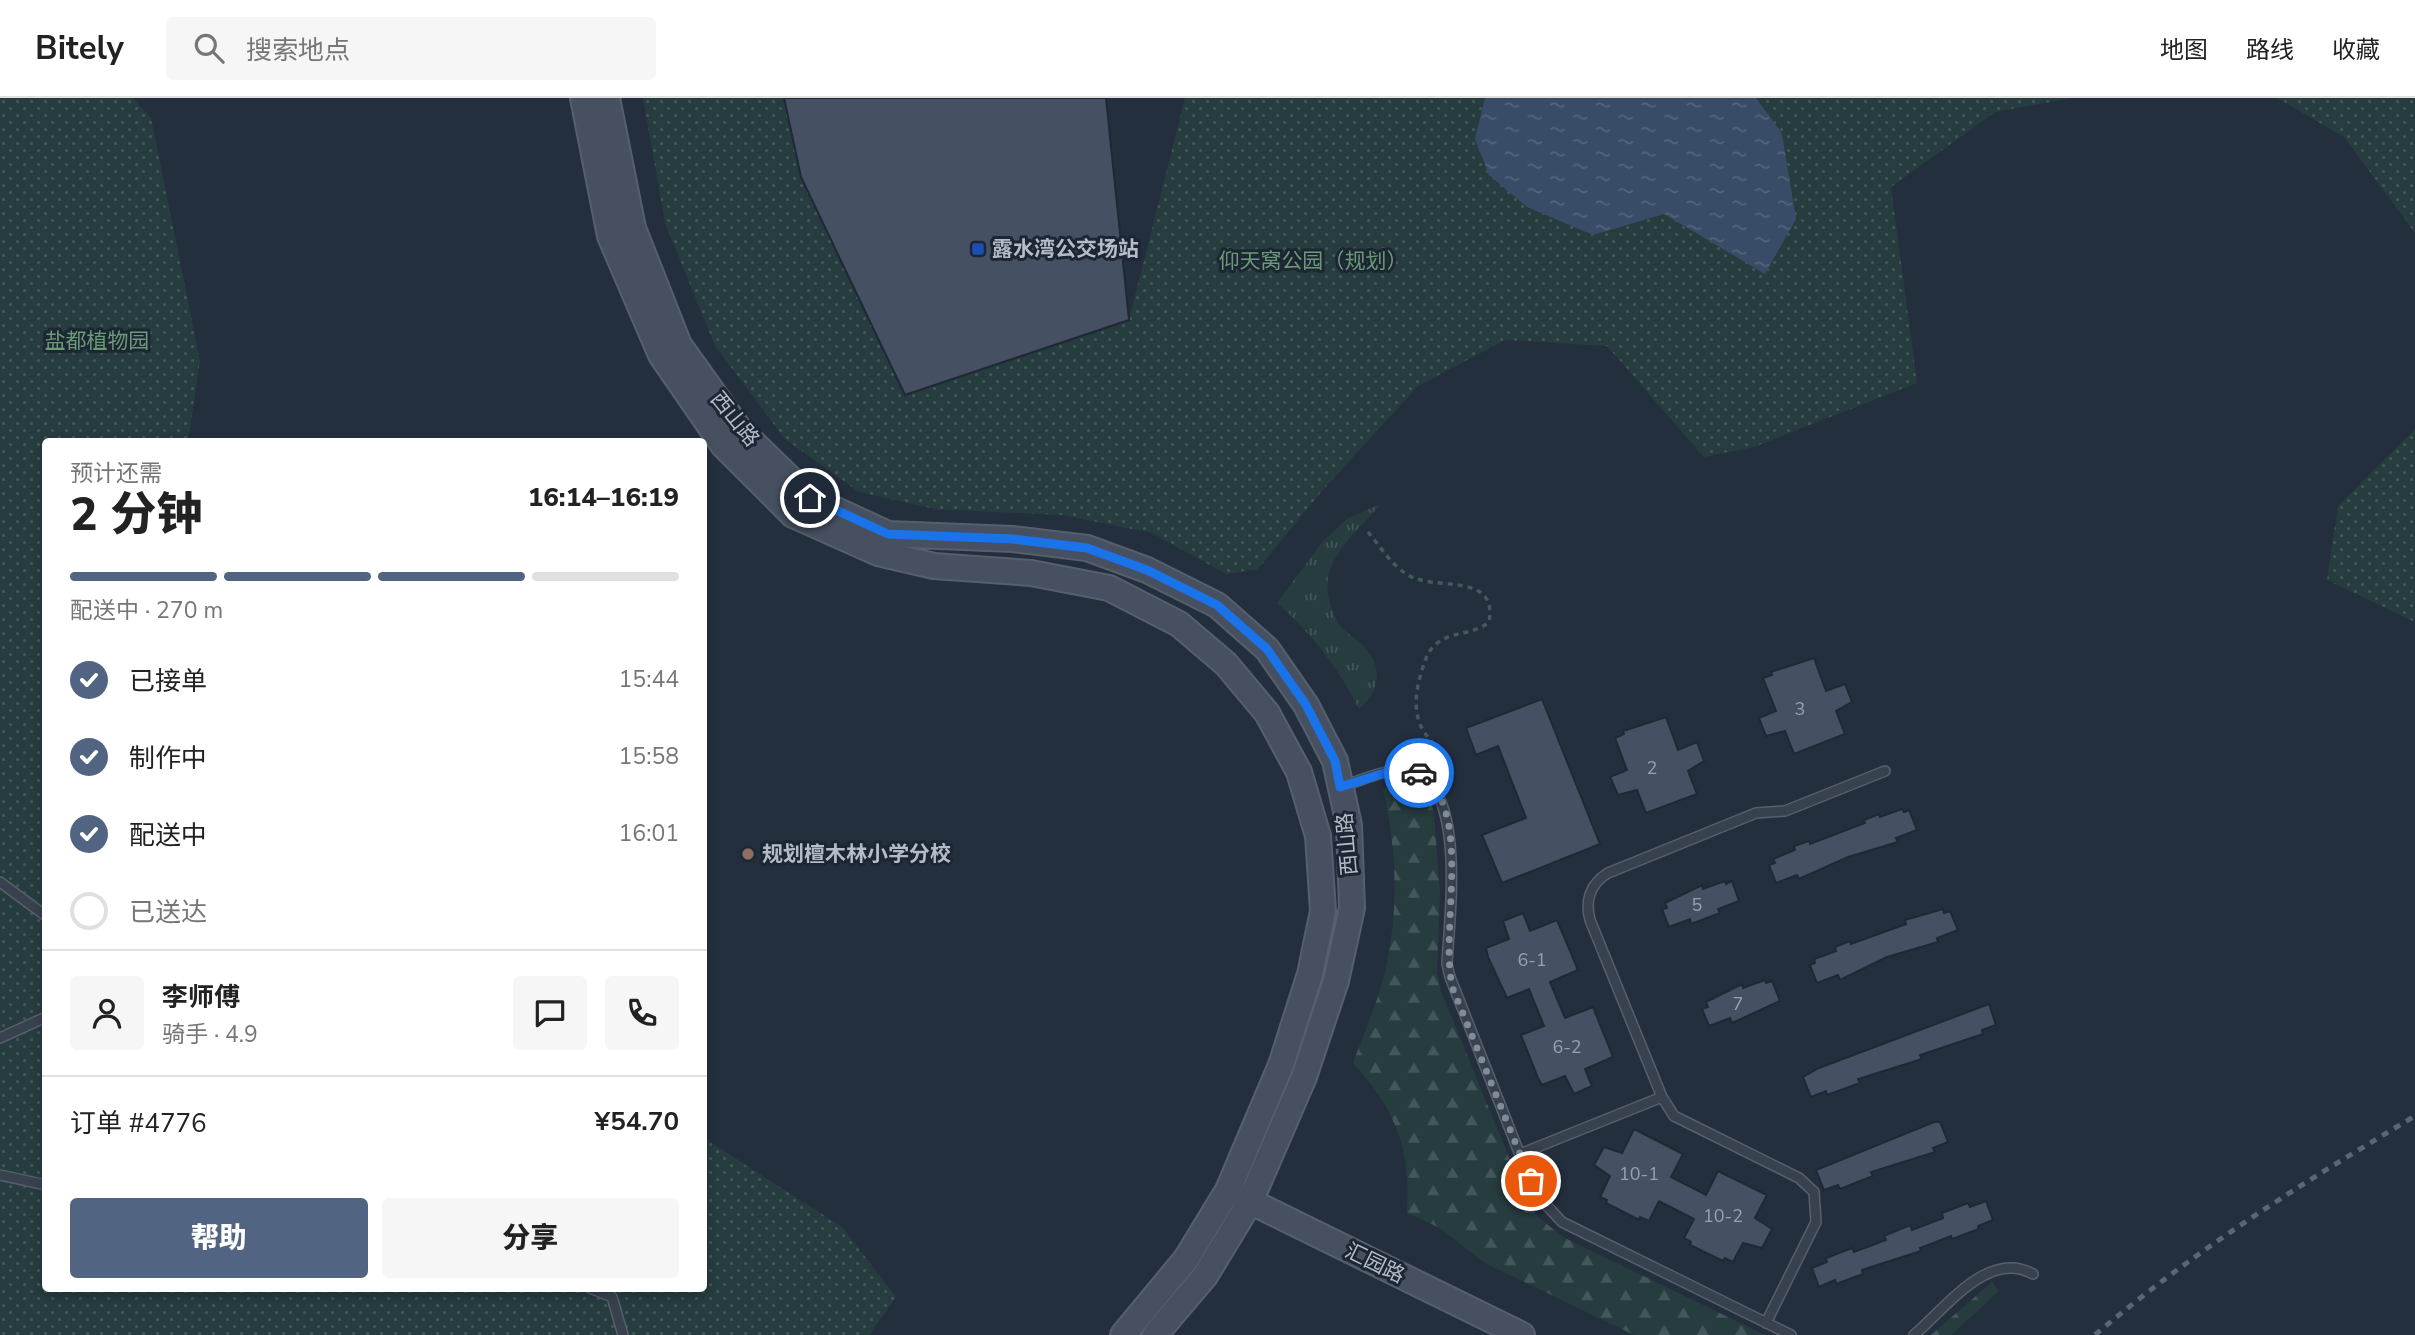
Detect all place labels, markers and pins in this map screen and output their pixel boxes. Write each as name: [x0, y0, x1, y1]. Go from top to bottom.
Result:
place label: 露水湾公交场站: [992, 235, 1139, 263]
marker: 露水湾公交场站: [970, 241, 986, 257]
pin: [780, 468, 840, 528]
place label: 规划檀木林小学分校: [762, 840, 951, 868]
marker: 规划檀木林小学分校: [740, 846, 756, 862]
pin: [1501, 1151, 1561, 1211]

